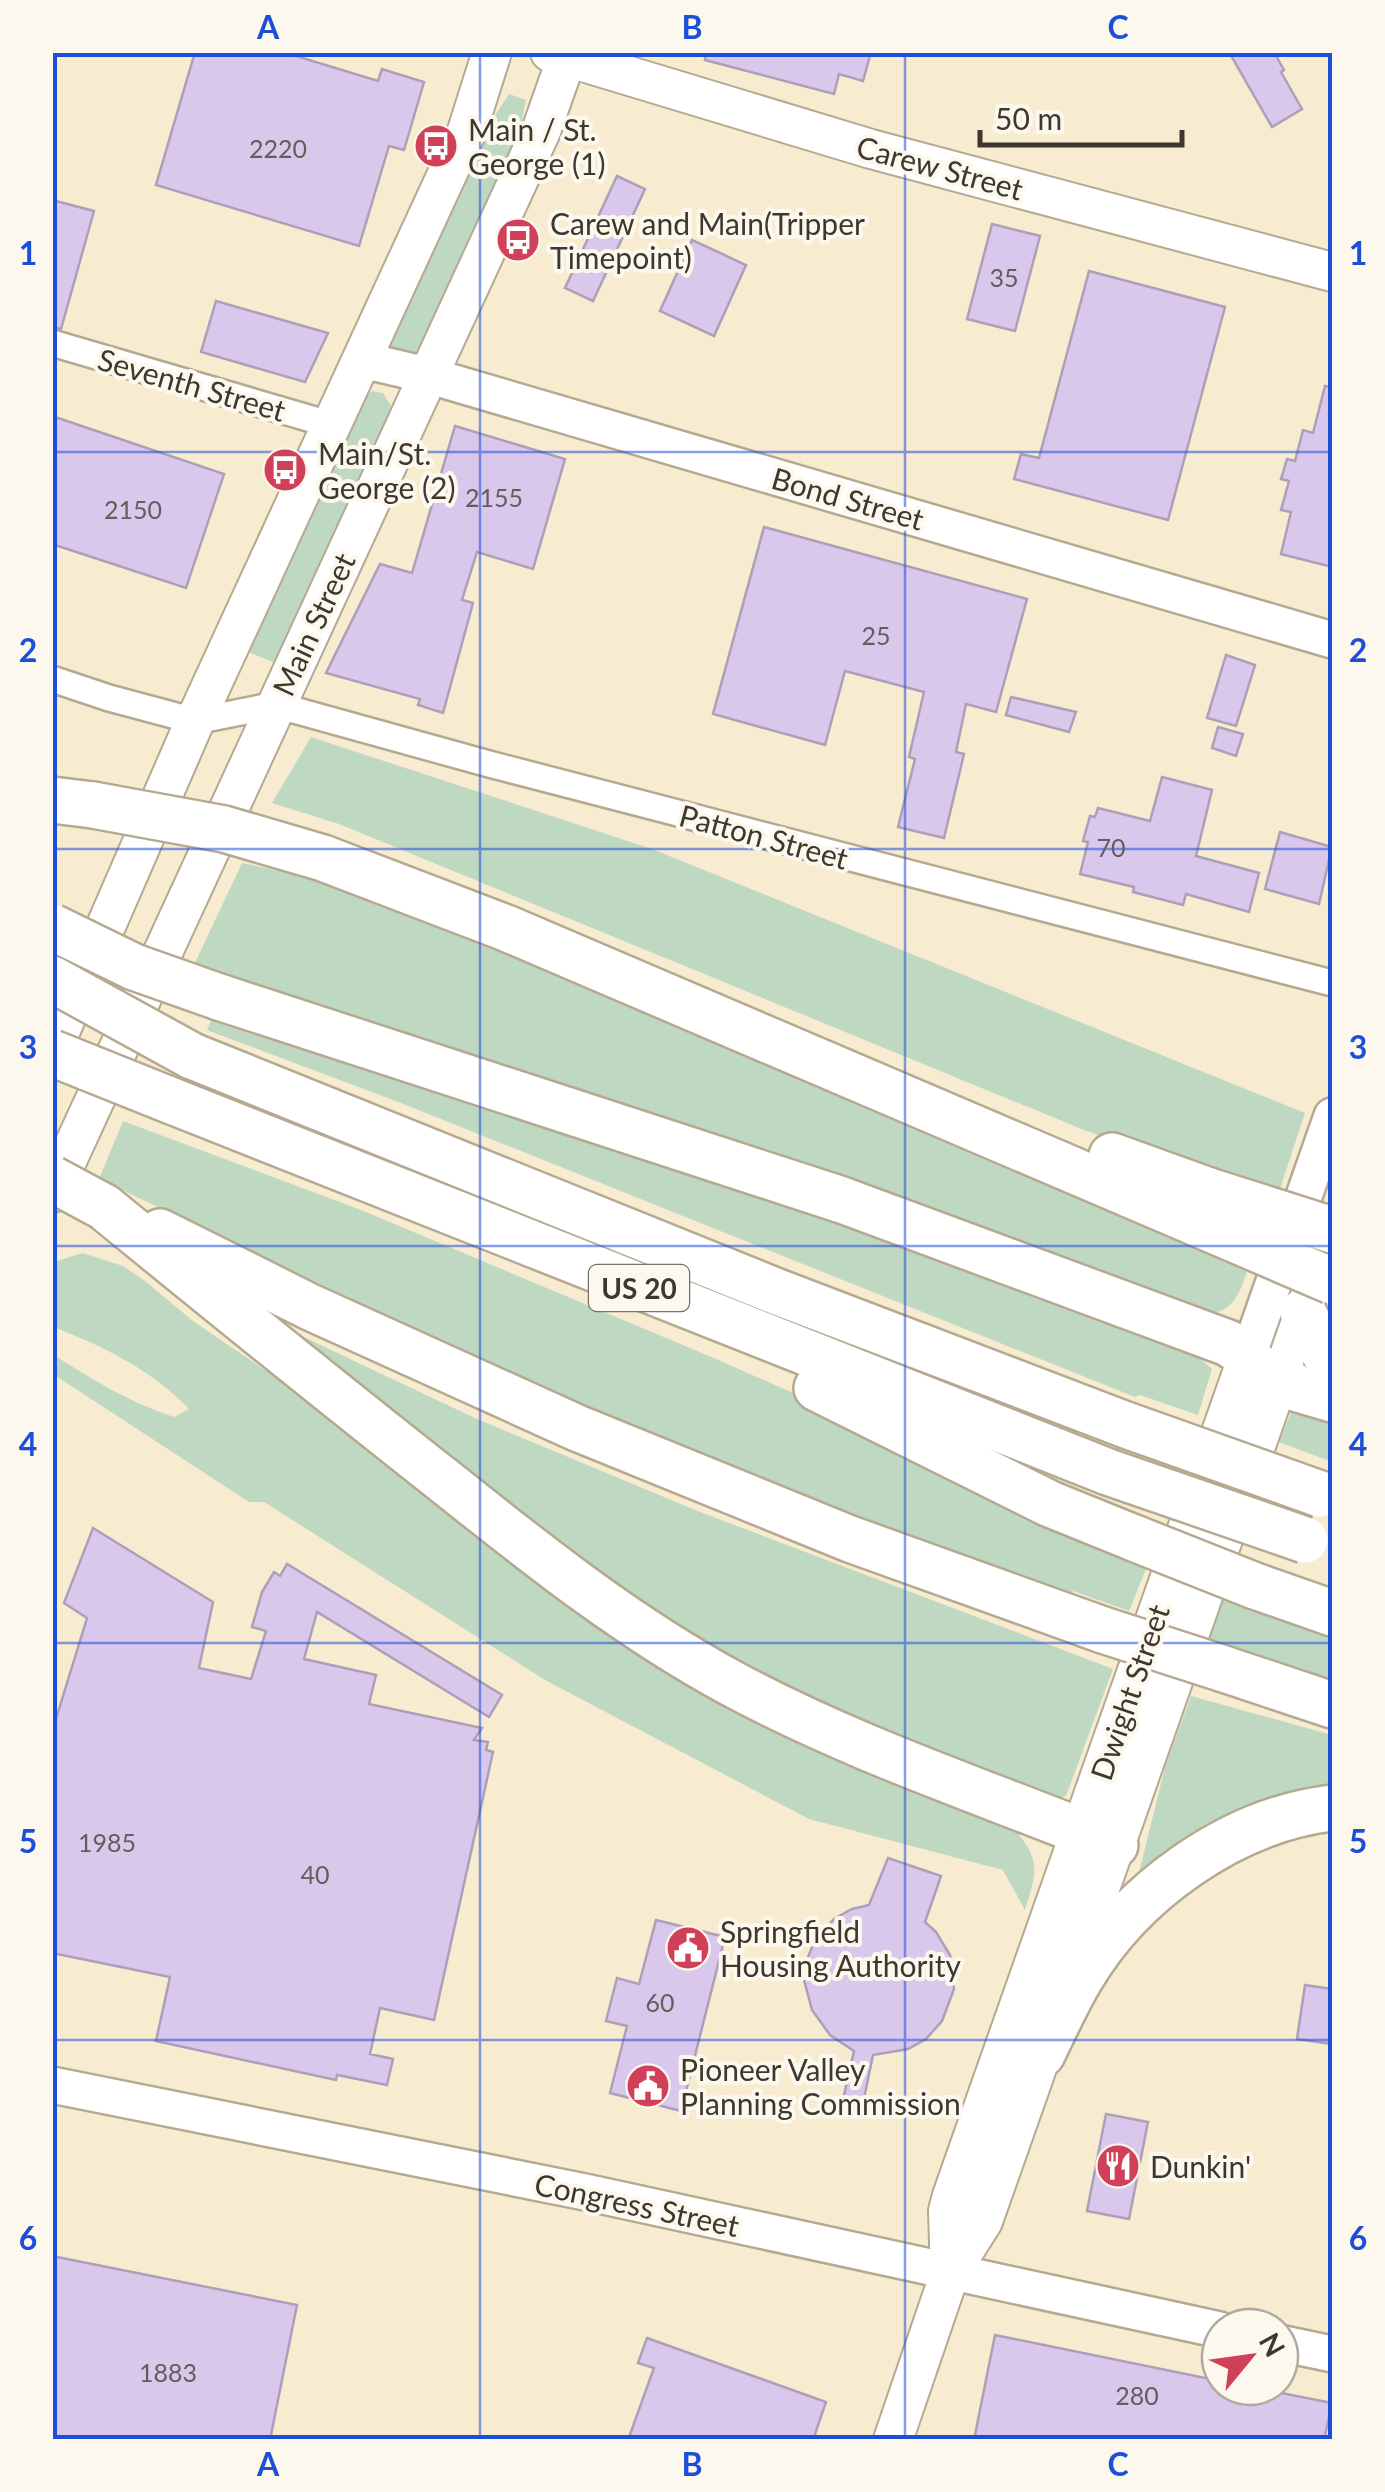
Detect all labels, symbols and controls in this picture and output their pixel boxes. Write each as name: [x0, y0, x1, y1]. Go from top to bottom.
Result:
text: A: [256, 7, 280, 46]
text: B: [681, 7, 703, 46]
text: C: [1107, 7, 1129, 46]
scale bar: [980, 85, 1182, 147]
text: 50 m: [995, 100, 1062, 136]
place label: Main / St. George (1): [468, 111, 605, 181]
bus stop icon: Main / St. George (1): [413, 123, 459, 169]
street label: Carew Street: [853, 128, 1027, 207]
house number: 2220: [249, 133, 307, 163]
place label: Carew and Main(Tripper Timepoint): [550, 205, 865, 275]
bus stop icon: Carew and Main(Tripper Timepoint): [495, 217, 541, 263]
text: 1: [19, 233, 37, 272]
text: 1: [1349, 233, 1367, 272]
house number: 35: [989, 262, 1019, 292]
street label: Seventh Street: [94, 340, 290, 428]
place label: Main/St. George (2): [318, 435, 455, 505]
bus stop icon: Main/St. George (2): [262, 447, 308, 493]
street label: Bond Street: [768, 459, 928, 537]
house number: 2155: [465, 482, 523, 512]
house number: 2150: [104, 494, 162, 524]
street label: Main Street: [264, 547, 362, 701]
house number: 25: [861, 620, 891, 650]
text: 2: [19, 630, 37, 669]
text: 2: [1349, 630, 1367, 669]
street label: Patton Street: [676, 796, 852, 876]
house number: 70: [1096, 832, 1126, 862]
text: 3: [19, 1027, 37, 1066]
text: 3: [1349, 1027, 1367, 1066]
road number: US 20: [589, 1265, 689, 1311]
text: 4: [19, 1424, 37, 1463]
text: 4: [1349, 1424, 1367, 1463]
street label: Dwight Street: [1082, 1599, 1176, 1784]
text: 5: [19, 1821, 37, 1860]
text: 5: [1349, 1821, 1367, 1860]
house number: 1985: [78, 1827, 136, 1857]
house number: 40: [300, 1859, 330, 1889]
place label: Springfield Housing Authority: [720, 1913, 961, 1983]
public building icon: Springfield Housing Authority: [665, 1925, 711, 1971]
house number: 60: [645, 1987, 675, 2017]
place label: Pioneer Valley Planning Commission: [680, 2051, 961, 2121]
public building icon: Pioneer Valley Planning Commission: [625, 2063, 671, 2109]
restaurant icon: Dunkin': [1095, 2143, 1141, 2189]
place label: Dunkin': [1150, 2148, 1251, 2184]
street label: Congress Street: [532, 2165, 743, 2243]
text: 6: [19, 2218, 37, 2257]
text: 6: [1349, 2218, 1367, 2257]
north arrow: [1200, 2307, 1300, 2407]
text: N: [1253, 2327, 1293, 2362]
house number: 1883: [139, 2357, 197, 2387]
house number: 280: [1115, 2380, 1159, 2410]
text: A: [256, 2444, 280, 2483]
text: B: [681, 2444, 703, 2483]
text: C: [1107, 2444, 1129, 2483]

